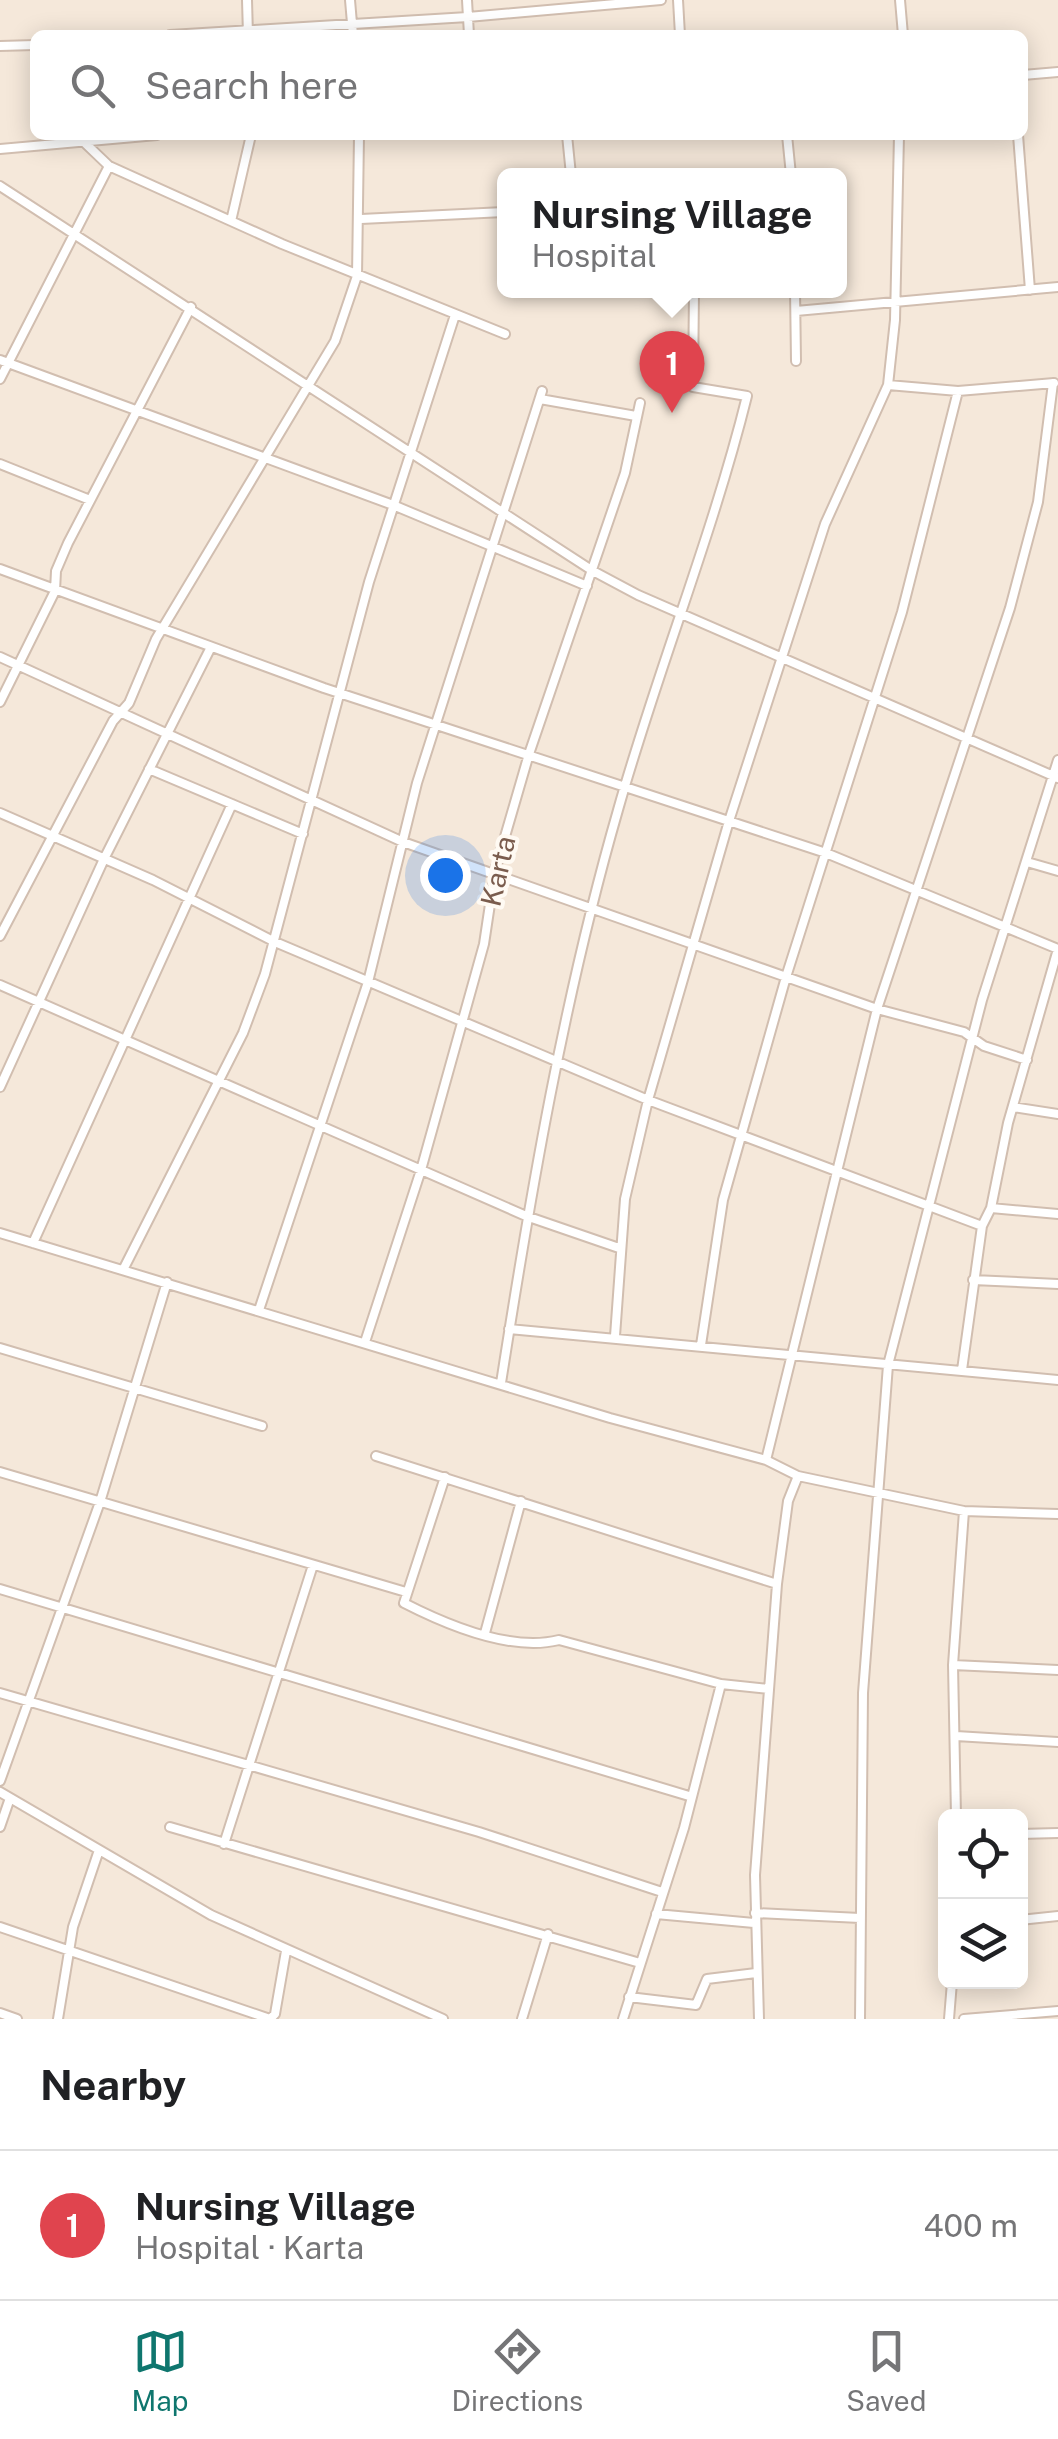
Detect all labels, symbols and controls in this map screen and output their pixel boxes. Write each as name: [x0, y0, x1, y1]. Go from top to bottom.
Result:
search box: [30, 30, 1028, 140]
icon: search: [65, 58, 120, 113]
text: Search here: [145, 63, 358, 108]
popup: [497, 168, 847, 298]
text: Nursing Village: [532, 192, 812, 237]
text: Hospital: [532, 237, 657, 274]
pin: 1: [640, 330, 704, 413]
street label: Karta: [473, 833, 522, 909]
your location: [420, 850, 471, 901]
map controls: [938, 1809, 1028, 1989]
button: locate: [938, 1809, 1028, 1899]
button: layers: [938, 1899, 1028, 1989]
text: Nearby: [40, 2060, 186, 2109]
text: Nursing Village: [135, 2184, 416, 2229]
text: 1: [66, 2207, 79, 2244]
text: 400 m: [923, 2207, 1018, 2244]
text: Hospital · Karta: [135, 2229, 364, 2266]
tab: Map: [132, 2324, 188, 2417]
tab: Directions: [452, 2324, 583, 2417]
tab: Saved: [846, 2324, 926, 2417]

